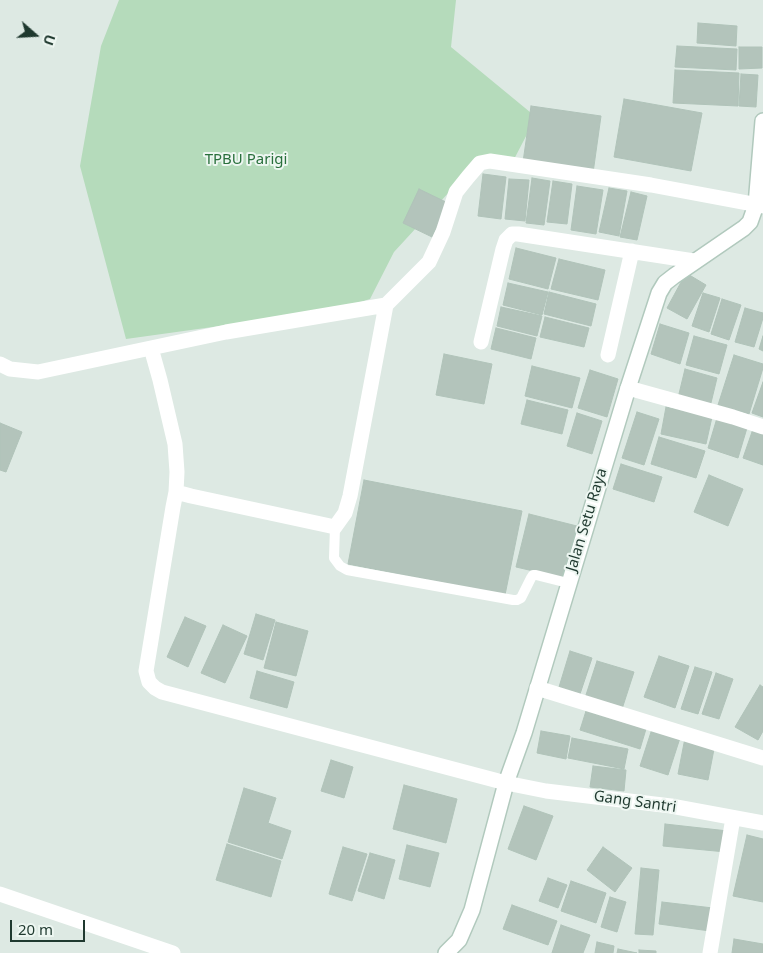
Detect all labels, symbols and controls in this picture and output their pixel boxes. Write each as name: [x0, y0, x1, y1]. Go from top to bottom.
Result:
north arrow: [10, 10, 60, 60]
text: U: [39, 32, 60, 48]
park label: TPBU Parigi: [205, 151, 287, 169]
street label: Jalan Setu Raya: [563, 466, 611, 574]
street label: Gang Santri: [593, 787, 677, 817]
scale bar: [12, 910, 88, 942]
text: 20 m: [18, 919, 53, 939]

